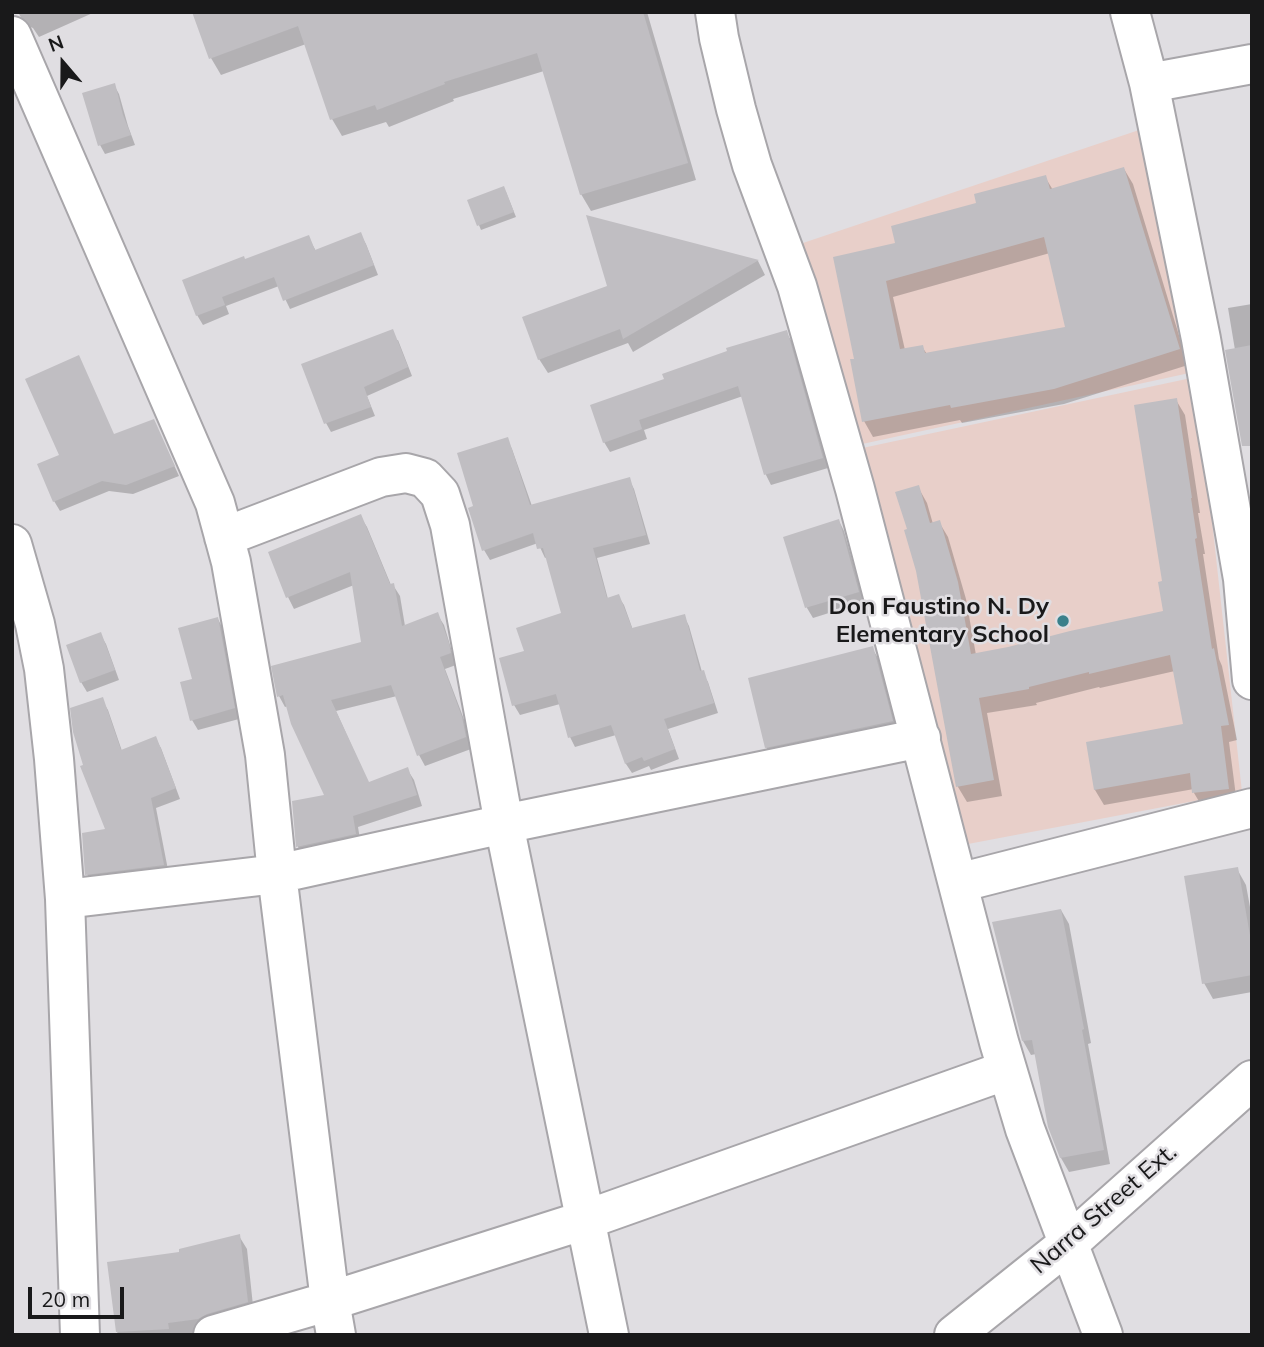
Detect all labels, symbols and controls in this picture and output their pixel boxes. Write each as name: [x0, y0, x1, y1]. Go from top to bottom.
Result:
north arrow: [28, 28, 98, 98]
text: N: [45, 30, 67, 57]
place label: Don Faustino N. Dy Elementary School: [829, 593, 1049, 649]
marker: Don Faustino N. Dy Elementary School: [1055, 613, 1071, 629]
street label: Narra Street Ext.: [1025, 1138, 1183, 1280]
scale bar: [32, 1274, 128, 1318]
text: 20 m: [41, 1286, 90, 1312]

